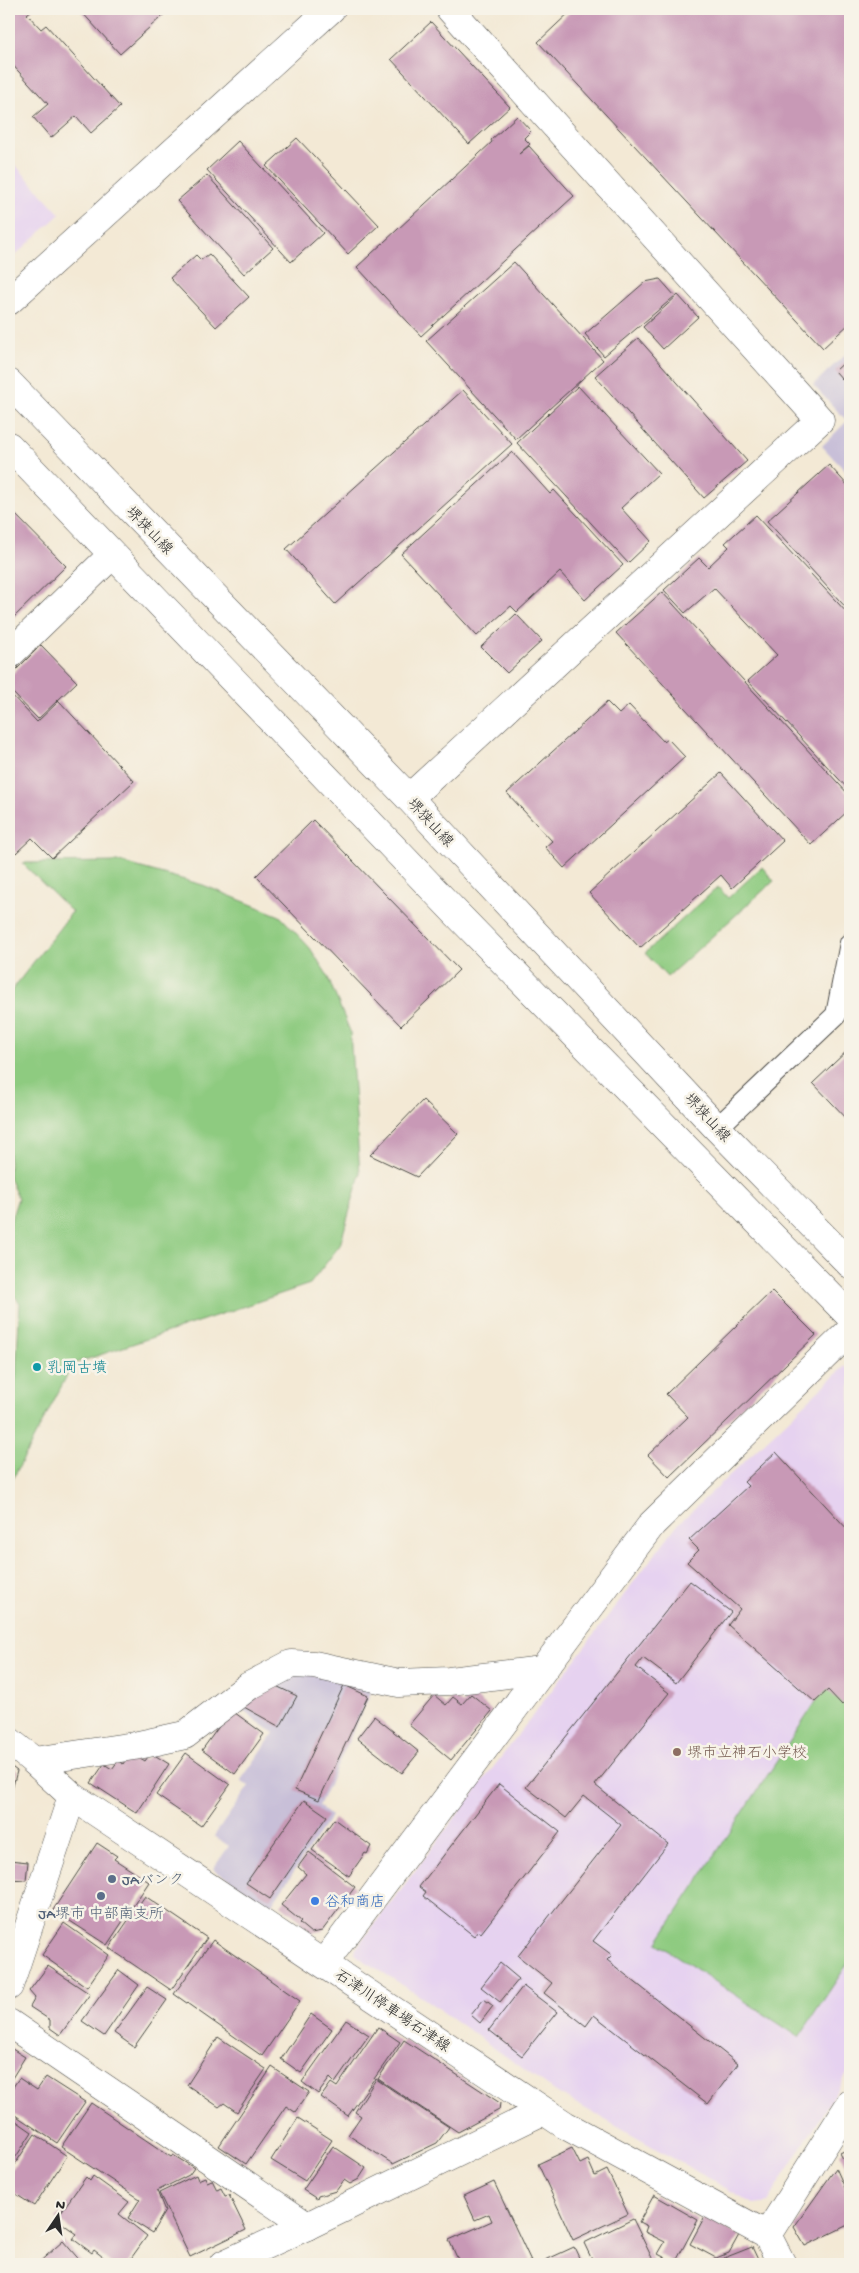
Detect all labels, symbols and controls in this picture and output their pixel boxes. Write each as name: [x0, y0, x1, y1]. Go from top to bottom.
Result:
street label: 堺狭山線: [121, 503, 177, 559]
street label: 堺狭山線: [402, 795, 457, 851]
street label: 堺狭山線: [679, 1090, 734, 1146]
place label: 乳岡古墳: [47, 1359, 107, 1378]
marker: 乳岡古墳: [31, 1361, 43, 1373]
place label: 堺市立神石小学校: [687, 1744, 807, 1763]
marker: 堺市立神石小学校: [671, 1746, 683, 1758]
place label: JAバンク: [122, 1872, 184, 1890]
marker: JAバンク: [106, 1873, 118, 1885]
marker: JA堺市 中部南支所: [95, 1890, 107, 1902]
place label: 谷和商店: [325, 1893, 385, 1912]
marker: 谷和商店: [309, 1895, 321, 1907]
place label: JA堺市 中部南支所: [38, 1905, 164, 1924]
street label: 石津川停車場石津線: [331, 1966, 453, 2057]
north arrow: [32, 2190, 82, 2240]
text: N: [54, 2196, 67, 2215]

